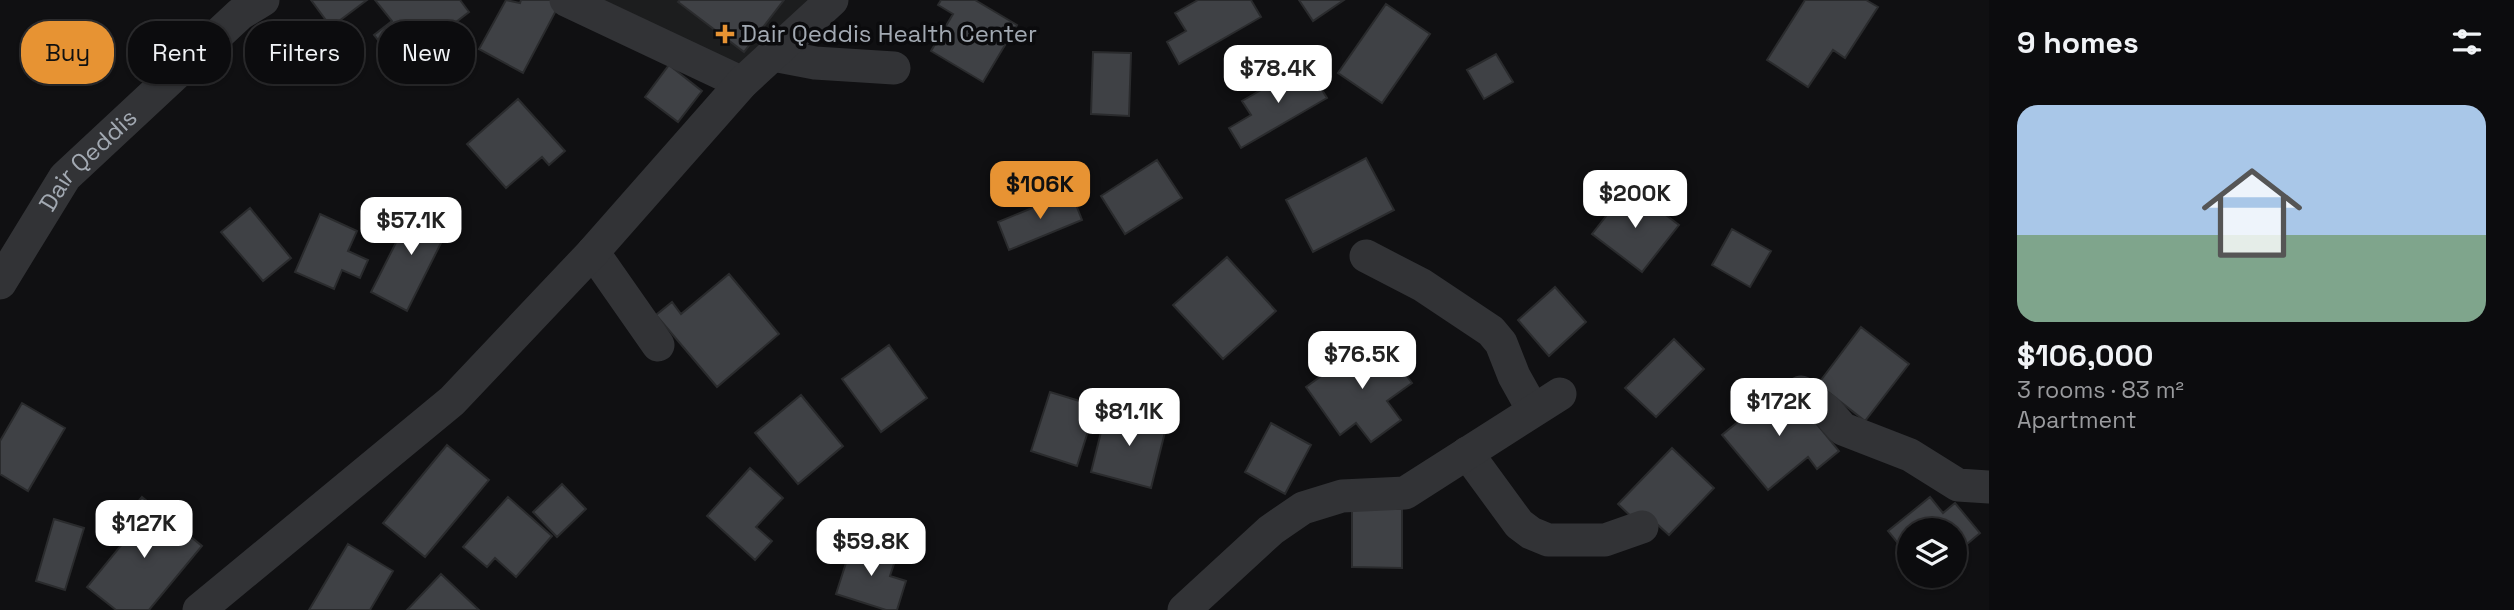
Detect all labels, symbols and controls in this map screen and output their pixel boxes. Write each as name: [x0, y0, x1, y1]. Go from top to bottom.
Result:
place label: Dair Qeddis Health Center: [741, 18, 1037, 49]
chip: Buy: [21, 21, 114, 84]
chip: Rent: [128, 21, 231, 84]
chip: Filters: [245, 21, 364, 84]
chip: New: [378, 21, 475, 84]
text: 9 homes: [2017, 23, 2139, 62]
icon: filters: [2448, 23, 2486, 61]
marker: Dair Qeddis Health Center: [715, 24, 735, 44]
pin: $78.4K: [1221, 46, 1335, 105]
text: $78.4K: [1240, 53, 1316, 83]
street label: Dair Qeddis: [32, 102, 143, 217]
icon: home: [2189, 150, 2315, 276]
pin: $106K: [991, 162, 1089, 221]
text: $106K: [1006, 169, 1074, 199]
pin: $200K: [1586, 170, 1684, 230]
text: $200K: [1599, 178, 1671, 208]
pin: $57.1K: [354, 198, 468, 257]
text: $57.1K: [376, 205, 446, 235]
pin: $76.5K: [1305, 332, 1419, 391]
text: $106,000: [2017, 336, 2153, 375]
text: $76.5K: [1324, 339, 1400, 369]
text: 3 rooms · 83 m²: [2017, 375, 2184, 405]
pin: $172K: [1730, 378, 1828, 438]
text: $172K: [1746, 386, 1812, 416]
pin: $81.1K: [1072, 388, 1186, 448]
text: $81.1K: [1095, 396, 1163, 426]
text: Apartment: [2017, 405, 2137, 435]
pin: $127K: [95, 500, 193, 560]
text: $127K: [112, 508, 176, 538]
pin: $59.8K: [814, 518, 928, 578]
map controls: [1897, 518, 1967, 588]
button: layers: [1897, 518, 1967, 588]
text: $59.8K: [833, 526, 909, 556]

